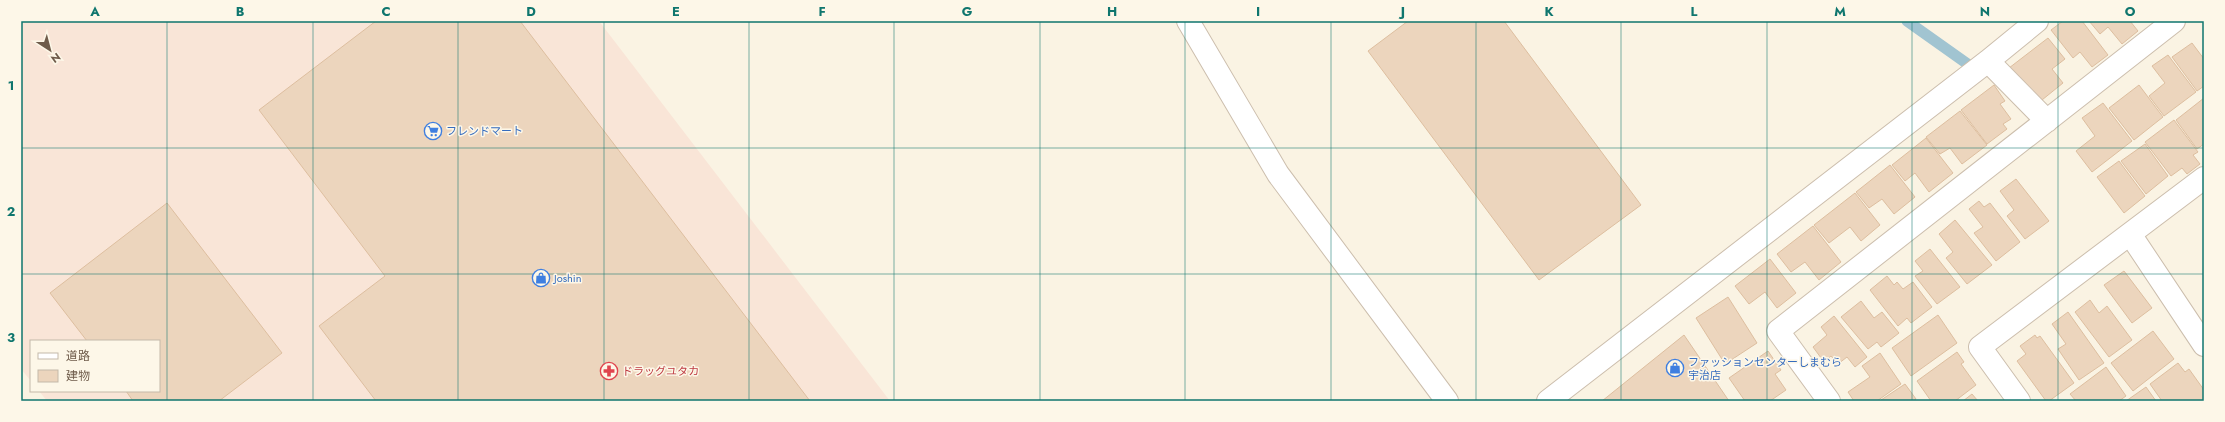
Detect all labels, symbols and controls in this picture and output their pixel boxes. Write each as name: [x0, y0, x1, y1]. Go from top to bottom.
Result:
text: A: [89, 2, 100, 21]
text: B: [236, 2, 245, 21]
text: C: [381, 2, 391, 21]
text: D: [526, 2, 536, 21]
text: E: [672, 2, 680, 21]
text: F: [818, 2, 826, 21]
text: G: [962, 2, 973, 21]
text: H: [1107, 2, 1117, 21]
text: I: [1256, 2, 1260, 21]
text: J: [1398, 2, 1405, 21]
text: K: [1544, 2, 1554, 21]
text: L: [1691, 2, 1698, 21]
text: M: [1834, 2, 1846, 21]
text: N: [1980, 2, 1990, 21]
text: O: [2125, 2, 2136, 21]
north arrow: [30, 30, 70, 70]
text: N: [48, 49, 64, 67]
text: 1: [8, 76, 14, 95]
supermarket icon: フレンドマート: [423, 121, 443, 141]
place label: フレンドマート: [446, 123, 523, 139]
text: 2: [7, 202, 15, 221]
shop icon: Joshin: [531, 268, 551, 288]
place label: Joshin: [552, 270, 582, 286]
text: 3: [7, 328, 15, 347]
legend: [30, 340, 160, 392]
text: 道路: [66, 347, 90, 365]
place label: ファッションセンターしまむら 宇治店: [1688, 354, 1842, 383]
shop icon: ファッションセンターしまむら 宇治店: [1665, 358, 1685, 378]
pharmacy icon: ドラッグユタカ: [599, 361, 619, 381]
place label: ドラッグユタカ: [622, 363, 699, 379]
text: 建物: [66, 367, 90, 385]

